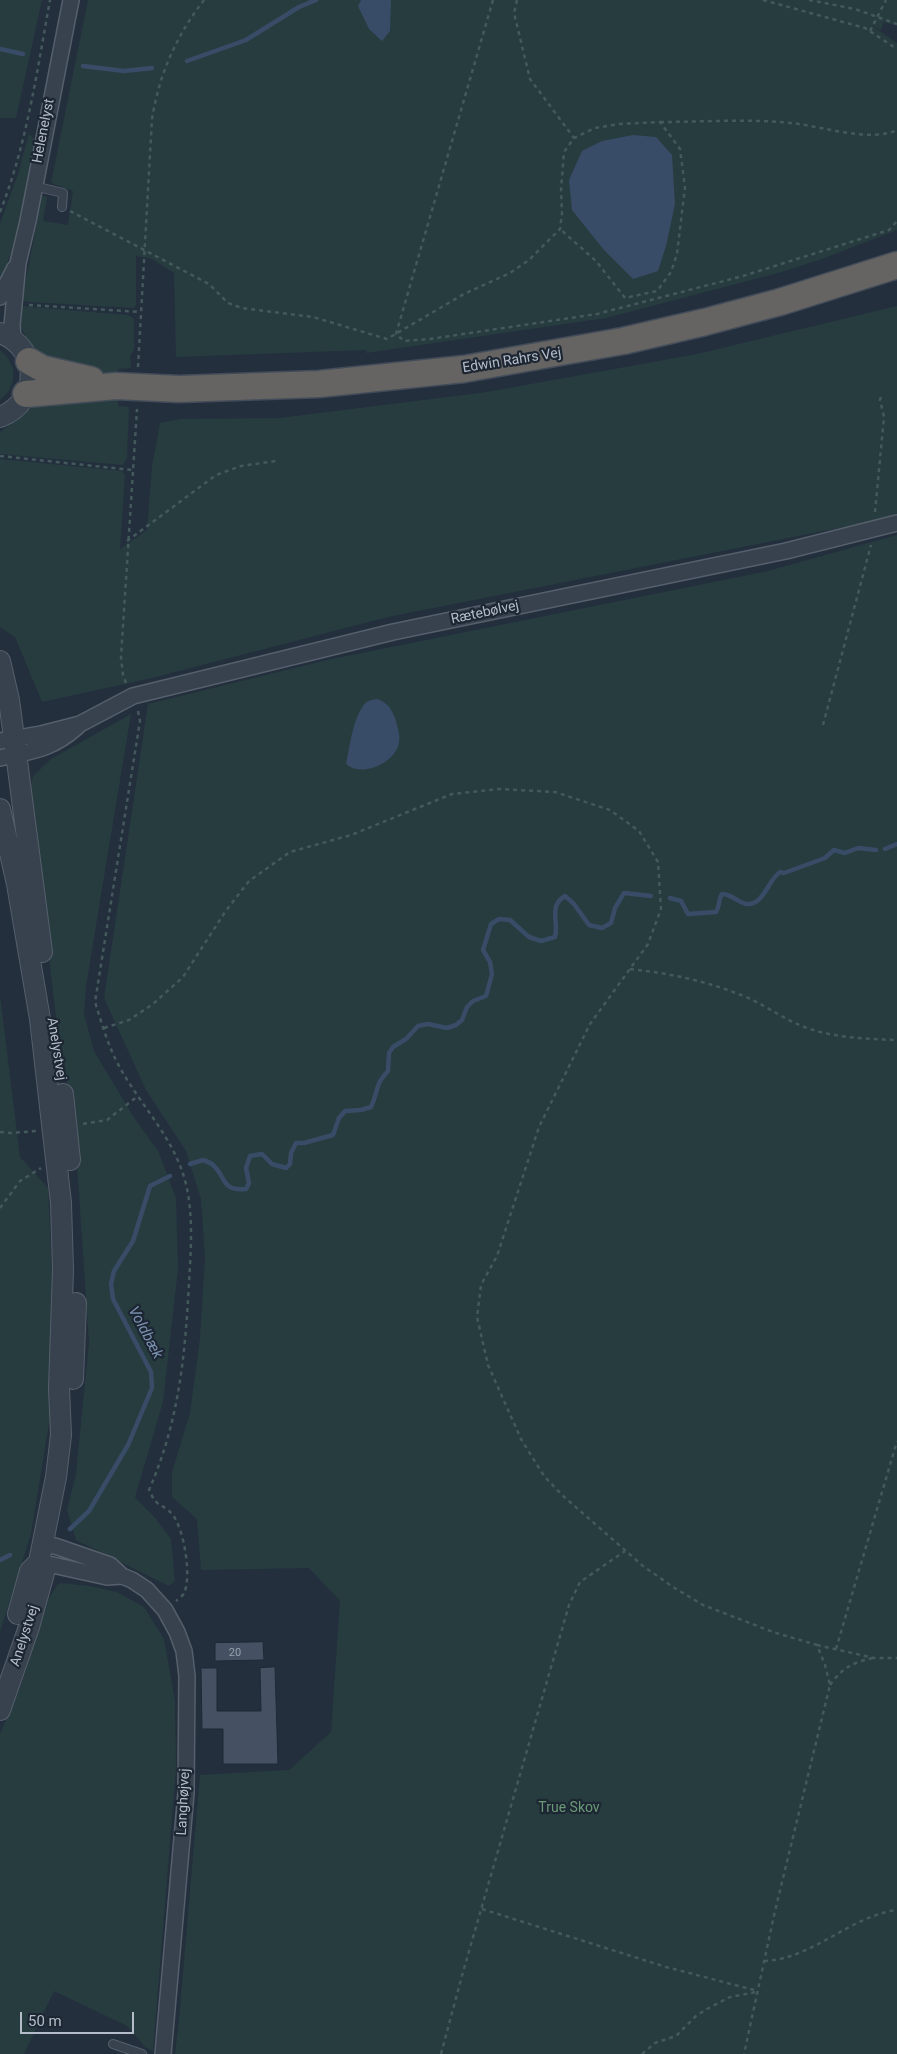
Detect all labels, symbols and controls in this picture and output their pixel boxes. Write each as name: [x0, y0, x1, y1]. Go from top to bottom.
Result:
street label: Helenelyst: [30, 97, 58, 165]
street label: Edwin Rahrs Vej: [461, 345, 563, 377]
street label: Rætebølvej: [449, 598, 521, 628]
street label: Anelystvej: [43, 1016, 69, 1082]
water label: Voldbæk: [124, 1304, 166, 1362]
street label: Anelystvej: [7, 1603, 43, 1669]
house number: 20: [229, 1646, 241, 1660]
street label: Langhøjvej: [174, 1768, 194, 1836]
park label: True Skov: [538, 1800, 600, 1816]
scale bar: [22, 2002, 136, 2034]
text: 50 m: [28, 2012, 62, 2030]

